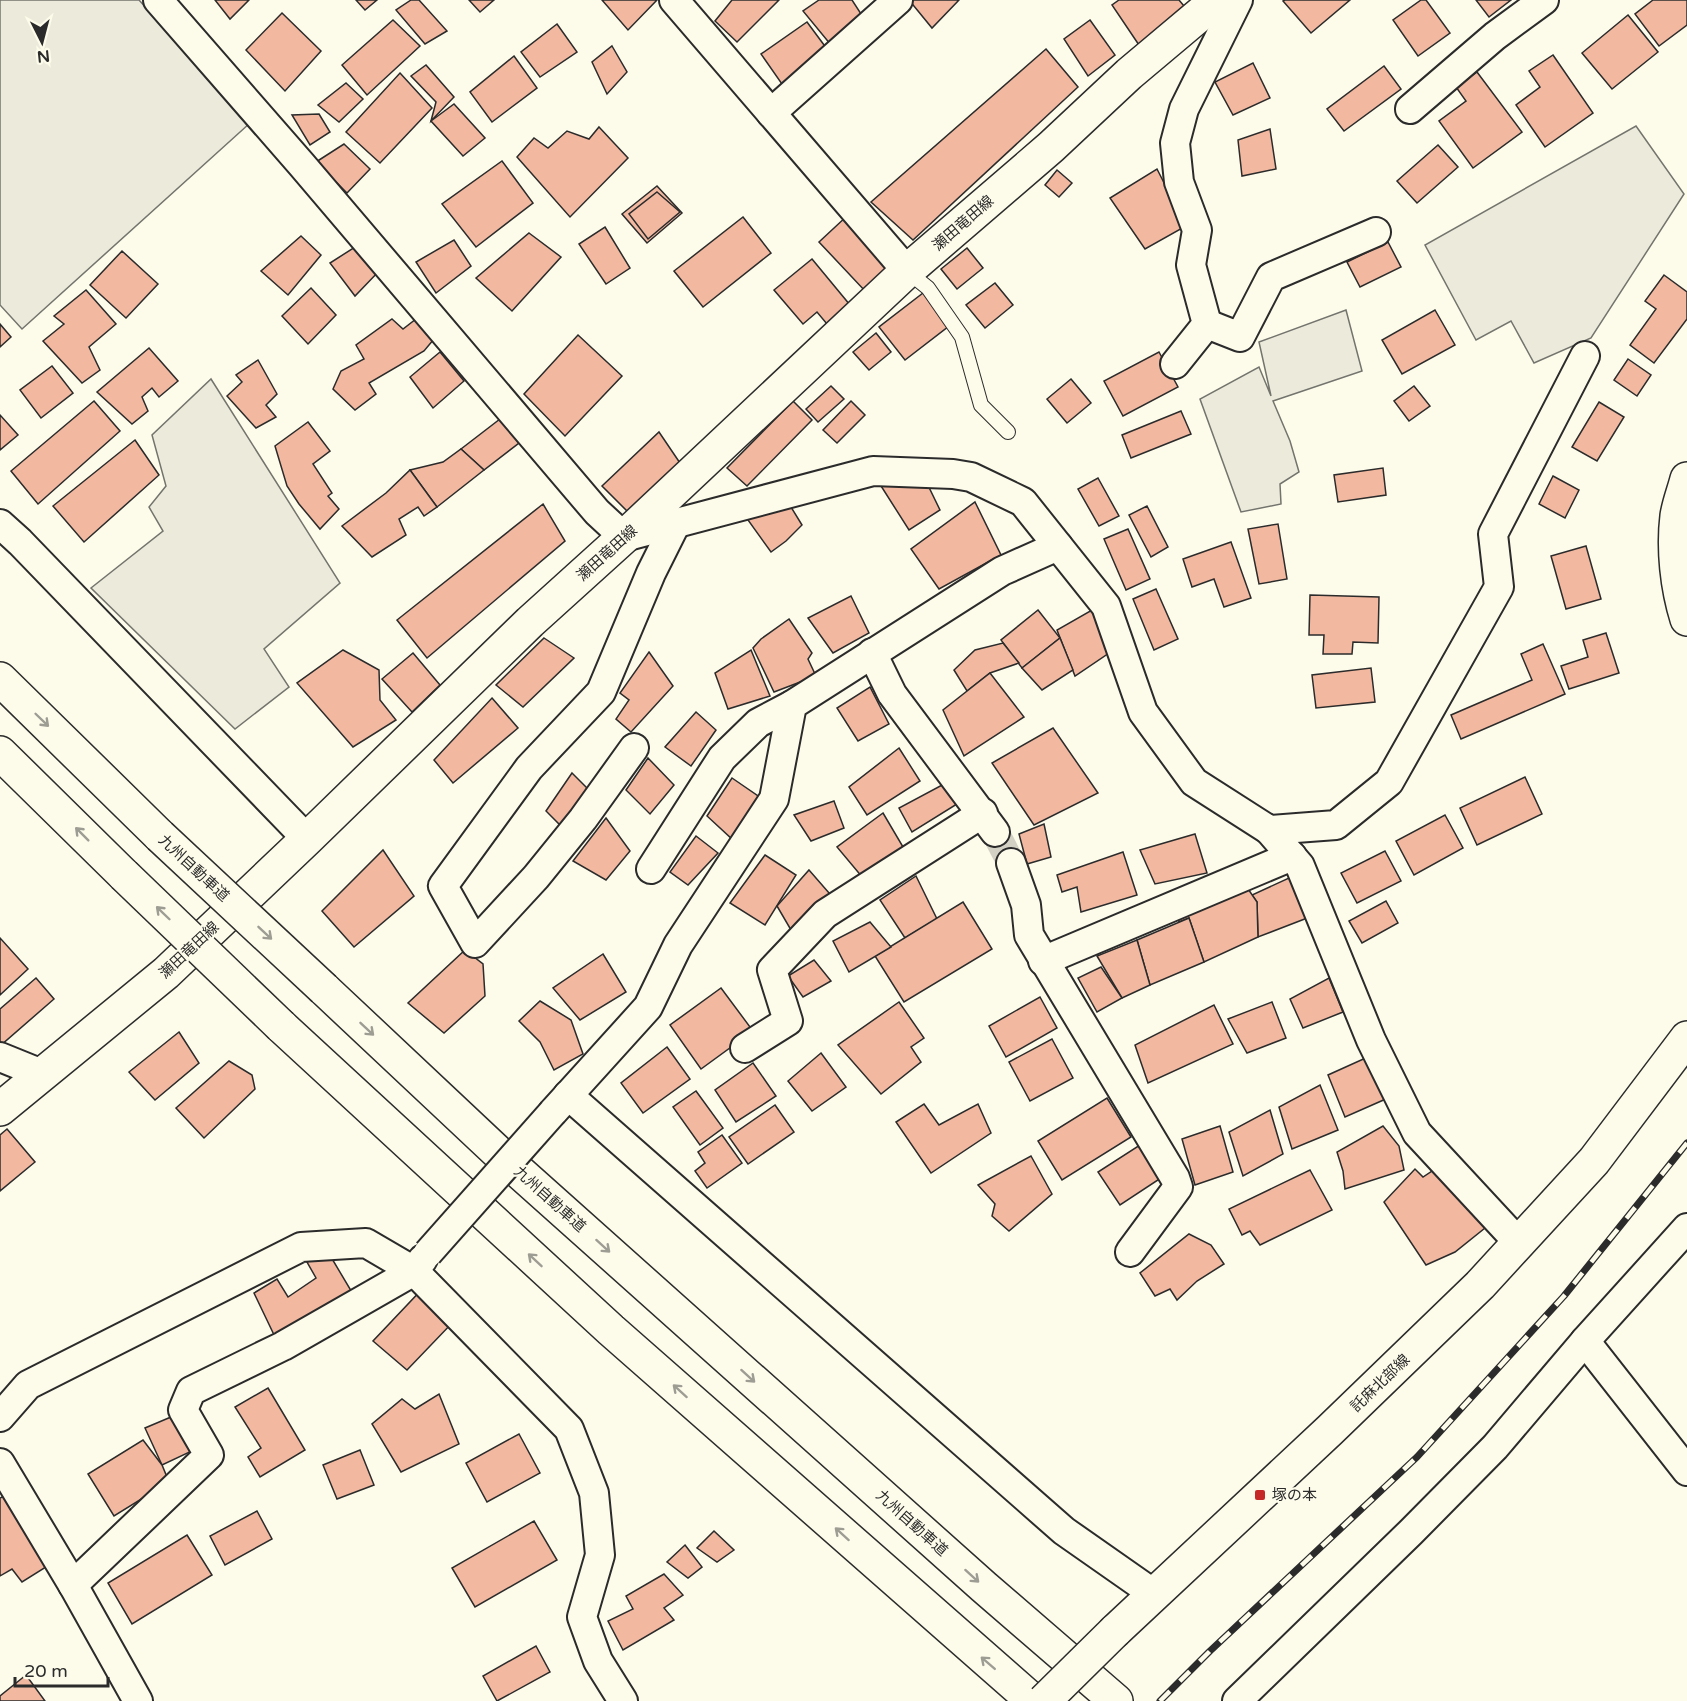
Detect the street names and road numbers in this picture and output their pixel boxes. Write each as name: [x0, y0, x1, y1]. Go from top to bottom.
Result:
street label: 瀬田竜田線: [929, 192, 997, 254]
street label: 瀬田竜田線: [573, 521, 641, 585]
street label: 九州自動車道: [155, 831, 233, 905]
street label: 瀬田竜田線: [155, 918, 223, 982]
street label: 九州自動車道: [511, 1162, 589, 1236]
street label: 託麻北部線: [1347, 1350, 1413, 1416]
street label: 九州自動車道: [873, 1486, 951, 1560]

